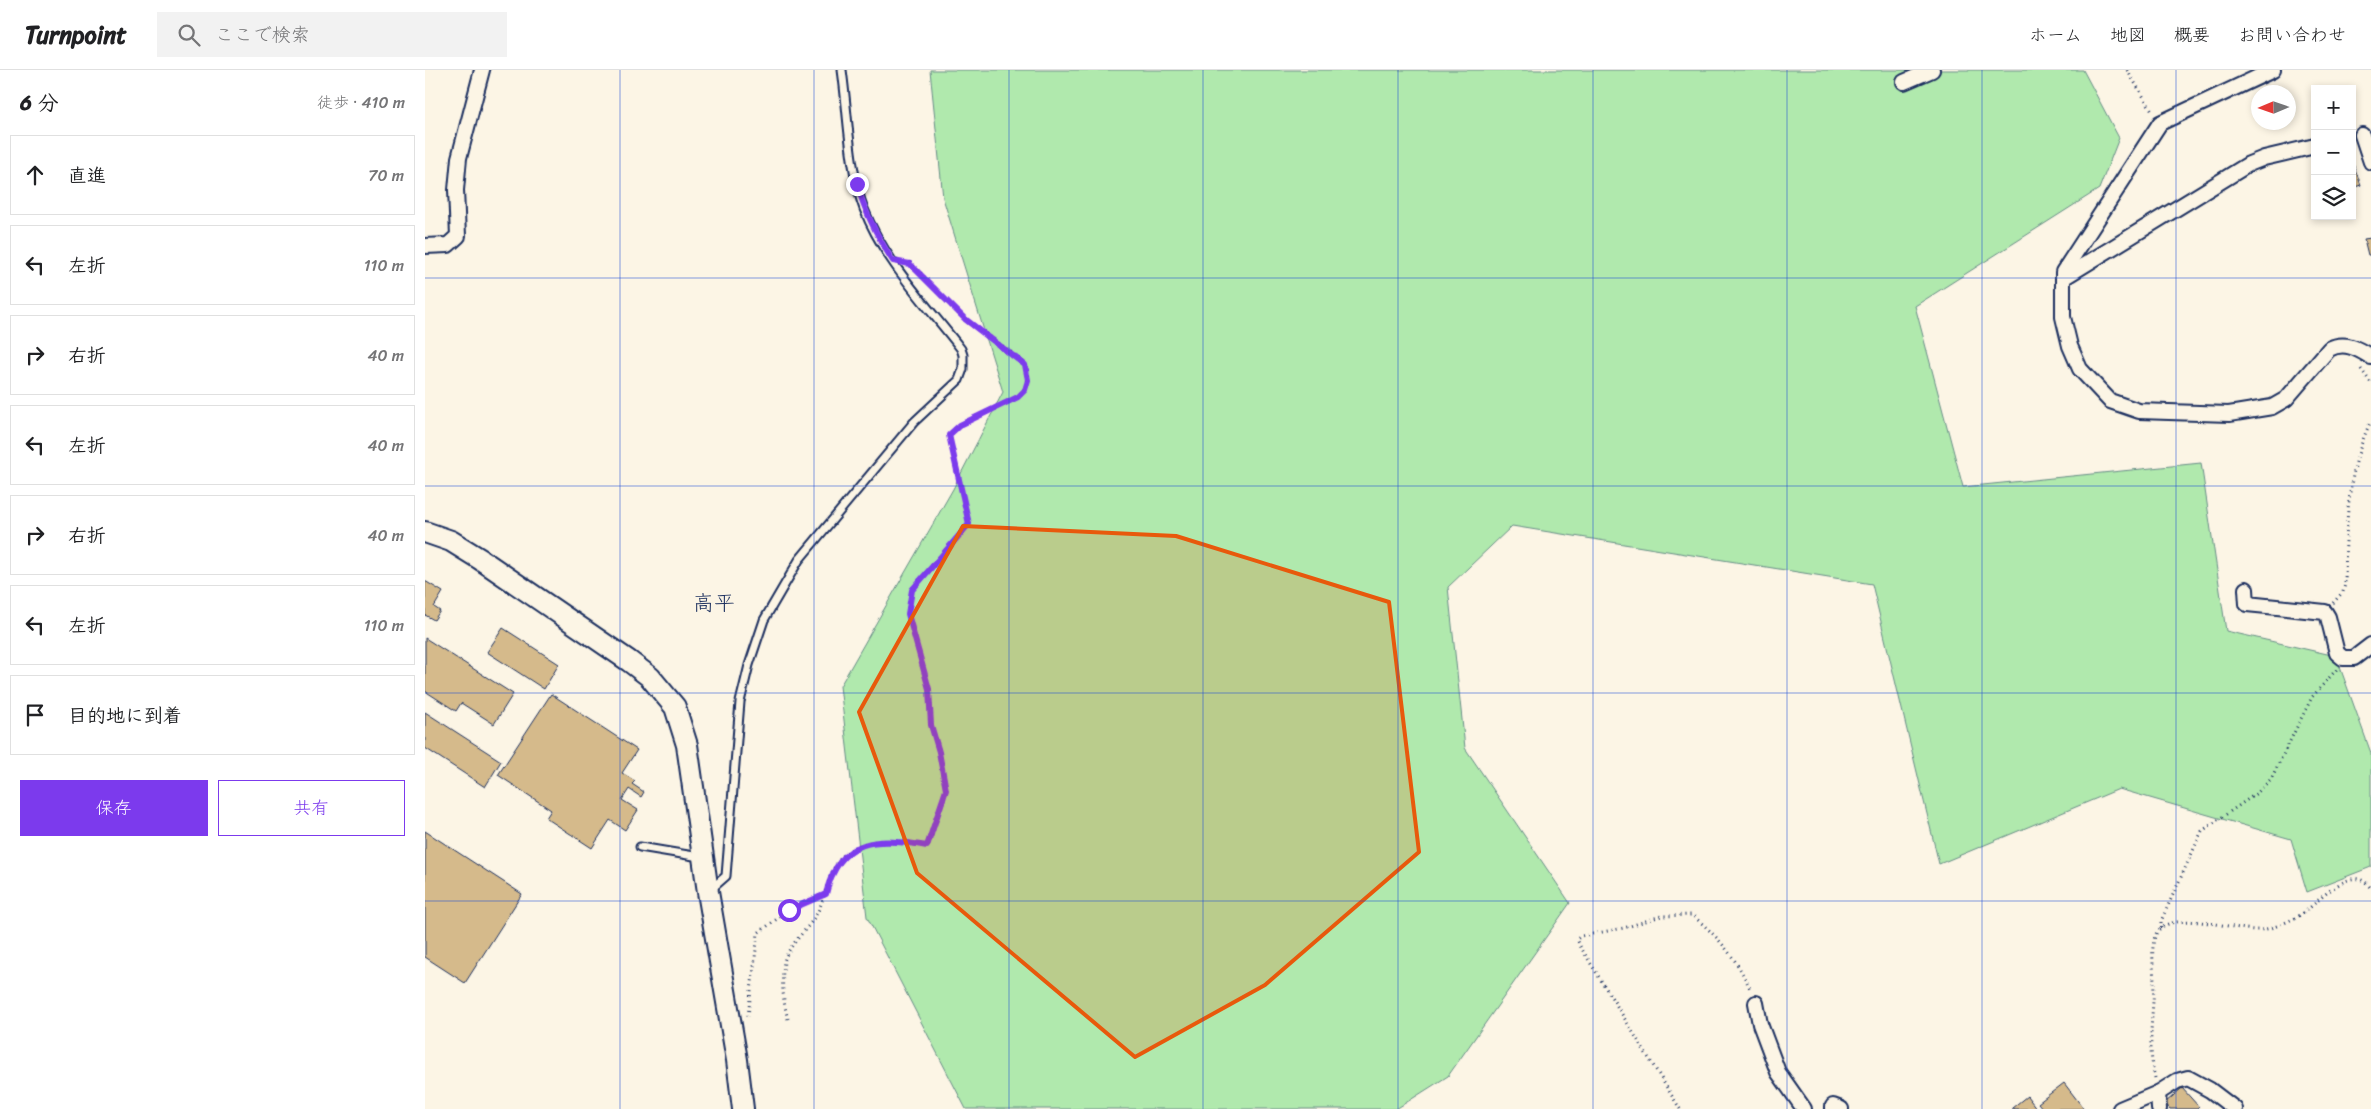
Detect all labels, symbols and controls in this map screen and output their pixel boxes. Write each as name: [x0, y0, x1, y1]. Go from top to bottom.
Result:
search box: [157, 12, 507, 57]
text: Turnpoint: [25, 14, 127, 56]
text: ここで検索: [215, 18, 310, 51]
text: ホーム: [2029, 19, 2082, 51]
text: 地図: [2110, 19, 2146, 51]
text: 概要: [2174, 19, 2210, 51]
text: お問い合わせ: [2238, 19, 2346, 51]
icon: search: [175, 21, 203, 49]
text: 6 分: [20, 84, 58, 122]
north arrow: [2251, 85, 2296, 130]
map controls: [2311, 85, 2356, 220]
button: +: [2311, 85, 2356, 130]
text: 徒歩 · 410 m: [317, 88, 405, 117]
button: −: [2311, 130, 2356, 175]
text: 直進: [68, 159, 106, 192]
icon: ahead: [21, 161, 49, 189]
text: 70 m: [368, 161, 404, 190]
route end: [846, 173, 869, 196]
button: layers: [2311, 175, 2356, 220]
text: 左折: [68, 249, 106, 282]
icon: left: [21, 251, 49, 279]
text: 110 m: [364, 251, 404, 280]
text: 右折: [68, 339, 106, 372]
icon: right: [21, 341, 49, 369]
text: 40 m: [367, 341, 404, 370]
text: 左折: [68, 429, 106, 462]
icon: left: [21, 431, 49, 459]
text: 40 m: [367, 431, 404, 460]
text: 右折: [68, 519, 106, 552]
icon: right: [21, 521, 49, 549]
text: 40 m: [367, 521, 404, 550]
district label: 高平: [693, 584, 735, 622]
text: 左折: [68, 609, 106, 642]
icon: left: [21, 611, 49, 639]
text: 110 m: [364, 611, 404, 640]
text: 目的地に到着: [68, 699, 182, 732]
icon: arrive: [21, 701, 49, 729]
button: 保存: [20, 780, 208, 836]
button: 共有: [218, 780, 405, 836]
route start: [778, 899, 801, 922]

